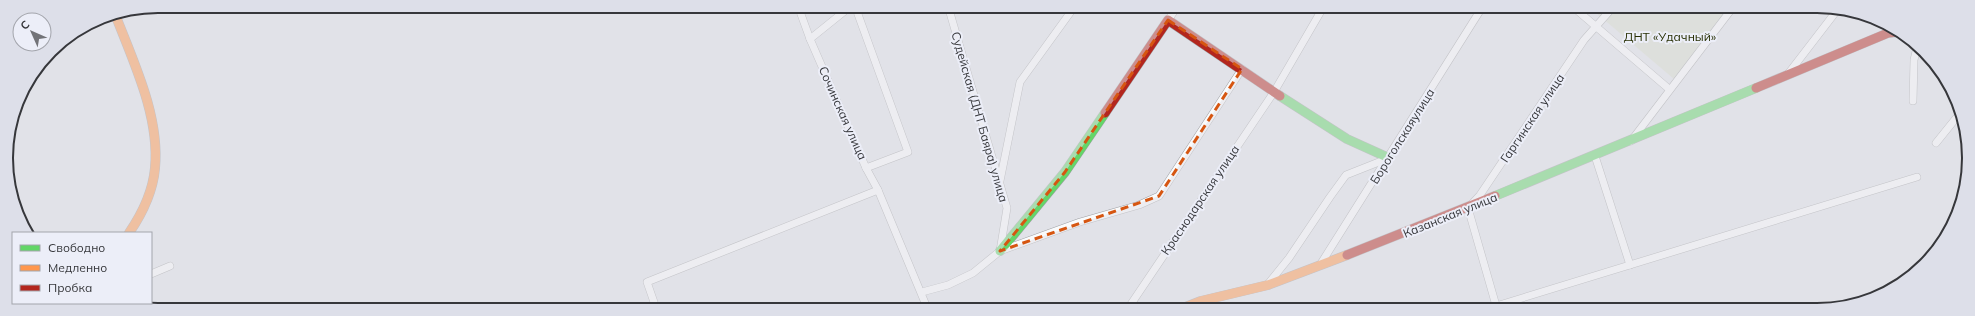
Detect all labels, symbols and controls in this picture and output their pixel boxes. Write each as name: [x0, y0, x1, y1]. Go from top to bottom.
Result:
north arrow: [12, 12, 52, 52]
text: С: [17, 17, 33, 33]
park label: ДНТ «Удачный»: [1624, 29, 1717, 44]
street label: Судейская (ДНТ Баяра) улица: [948, 30, 1012, 204]
street label: Сочинская улица: [816, 64, 870, 162]
street label: Гаргинская улица: [1497, 71, 1567, 165]
street label: Бороголскаяулица: [1366, 85, 1438, 187]
street label: Краснодарская улица: [1158, 142, 1242, 258]
street label: Казанская улица: [1401, 189, 1499, 241]
legend: [12, 232, 152, 304]
text: Свободно: [48, 240, 105, 255]
text: Медленно: [48, 260, 107, 275]
text: Пробка: [48, 280, 92, 295]

